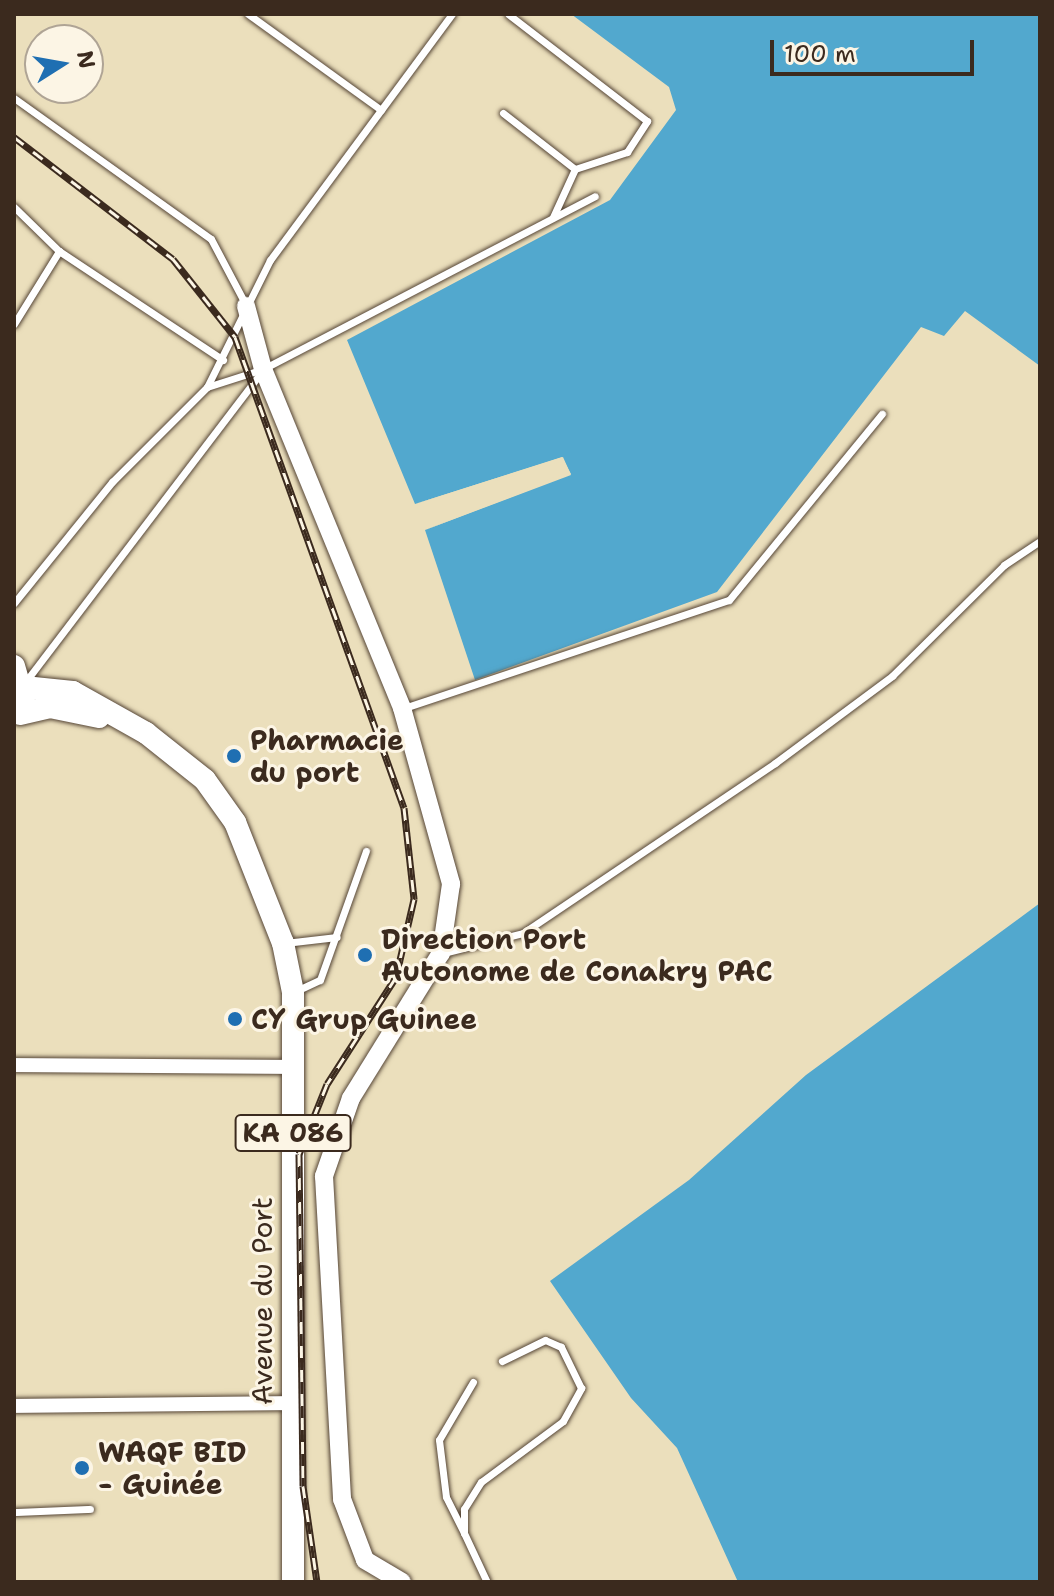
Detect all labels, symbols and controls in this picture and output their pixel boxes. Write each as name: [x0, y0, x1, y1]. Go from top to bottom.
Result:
north arrow: [24, 24, 104, 104]
scale bar: [774, 24, 978, 74]
text: 100 m: [784, 38, 856, 70]
text: N: [70, 48, 102, 71]
place label: Pharmacie du port: [250, 723, 404, 789]
marker: Pharmacie du port: [225, 747, 243, 765]
place label: Direction Port Autonome de Conakry PAC: [381, 922, 773, 988]
marker: Direction Port Autonome de Conakry PAC: [356, 946, 374, 964]
place label: CY Grup Guinee: [251, 1002, 477, 1036]
marker: CY Grup Guinee: [226, 1010, 244, 1028]
road number: KA 086: [233, 1111, 353, 1155]
street label: Avenue du Port: [245, 1197, 279, 1405]
place label: WAQF BID - Guinée: [98, 1435, 247, 1501]
marker: WAQF BID - Guinée: [73, 1459, 91, 1477]

